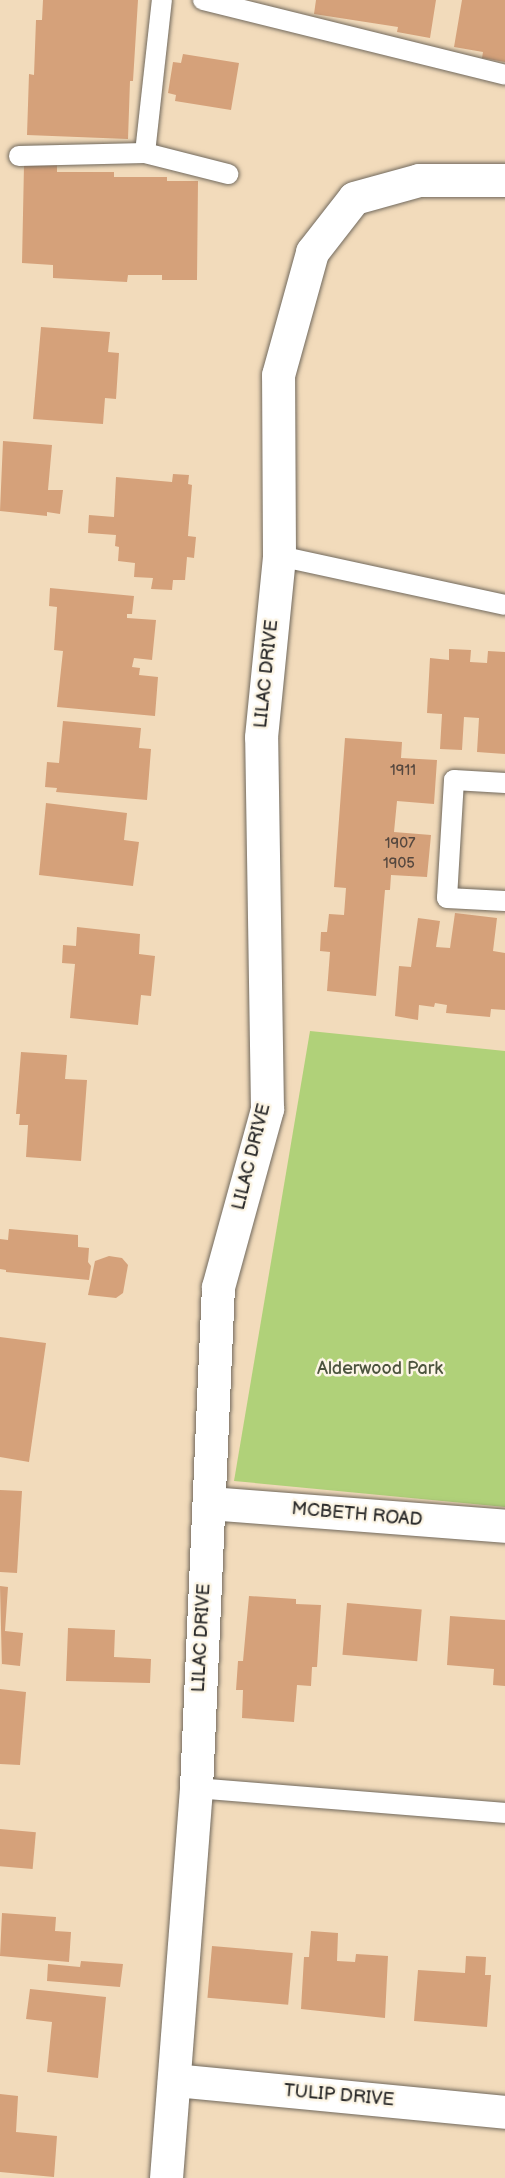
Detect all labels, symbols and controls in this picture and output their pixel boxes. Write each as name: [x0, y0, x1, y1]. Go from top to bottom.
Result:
street label: LILAC DRIVE: [251, 619, 283, 729]
house number: 1911: [390, 762, 416, 780]
house number: 1907: [385, 835, 415, 853]
house number: 1905: [383, 855, 415, 873]
street label: LILAC DRIVE: [228, 1102, 276, 1212]
park label: Alderwood Park: [317, 1358, 443, 1380]
street label: MCBETH ROAD: [291, 1499, 423, 1531]
street label: LILAC DRIVE: [188, 1583, 216, 1693]
street label: TULIP DRIVE: [283, 2080, 395, 2112]

